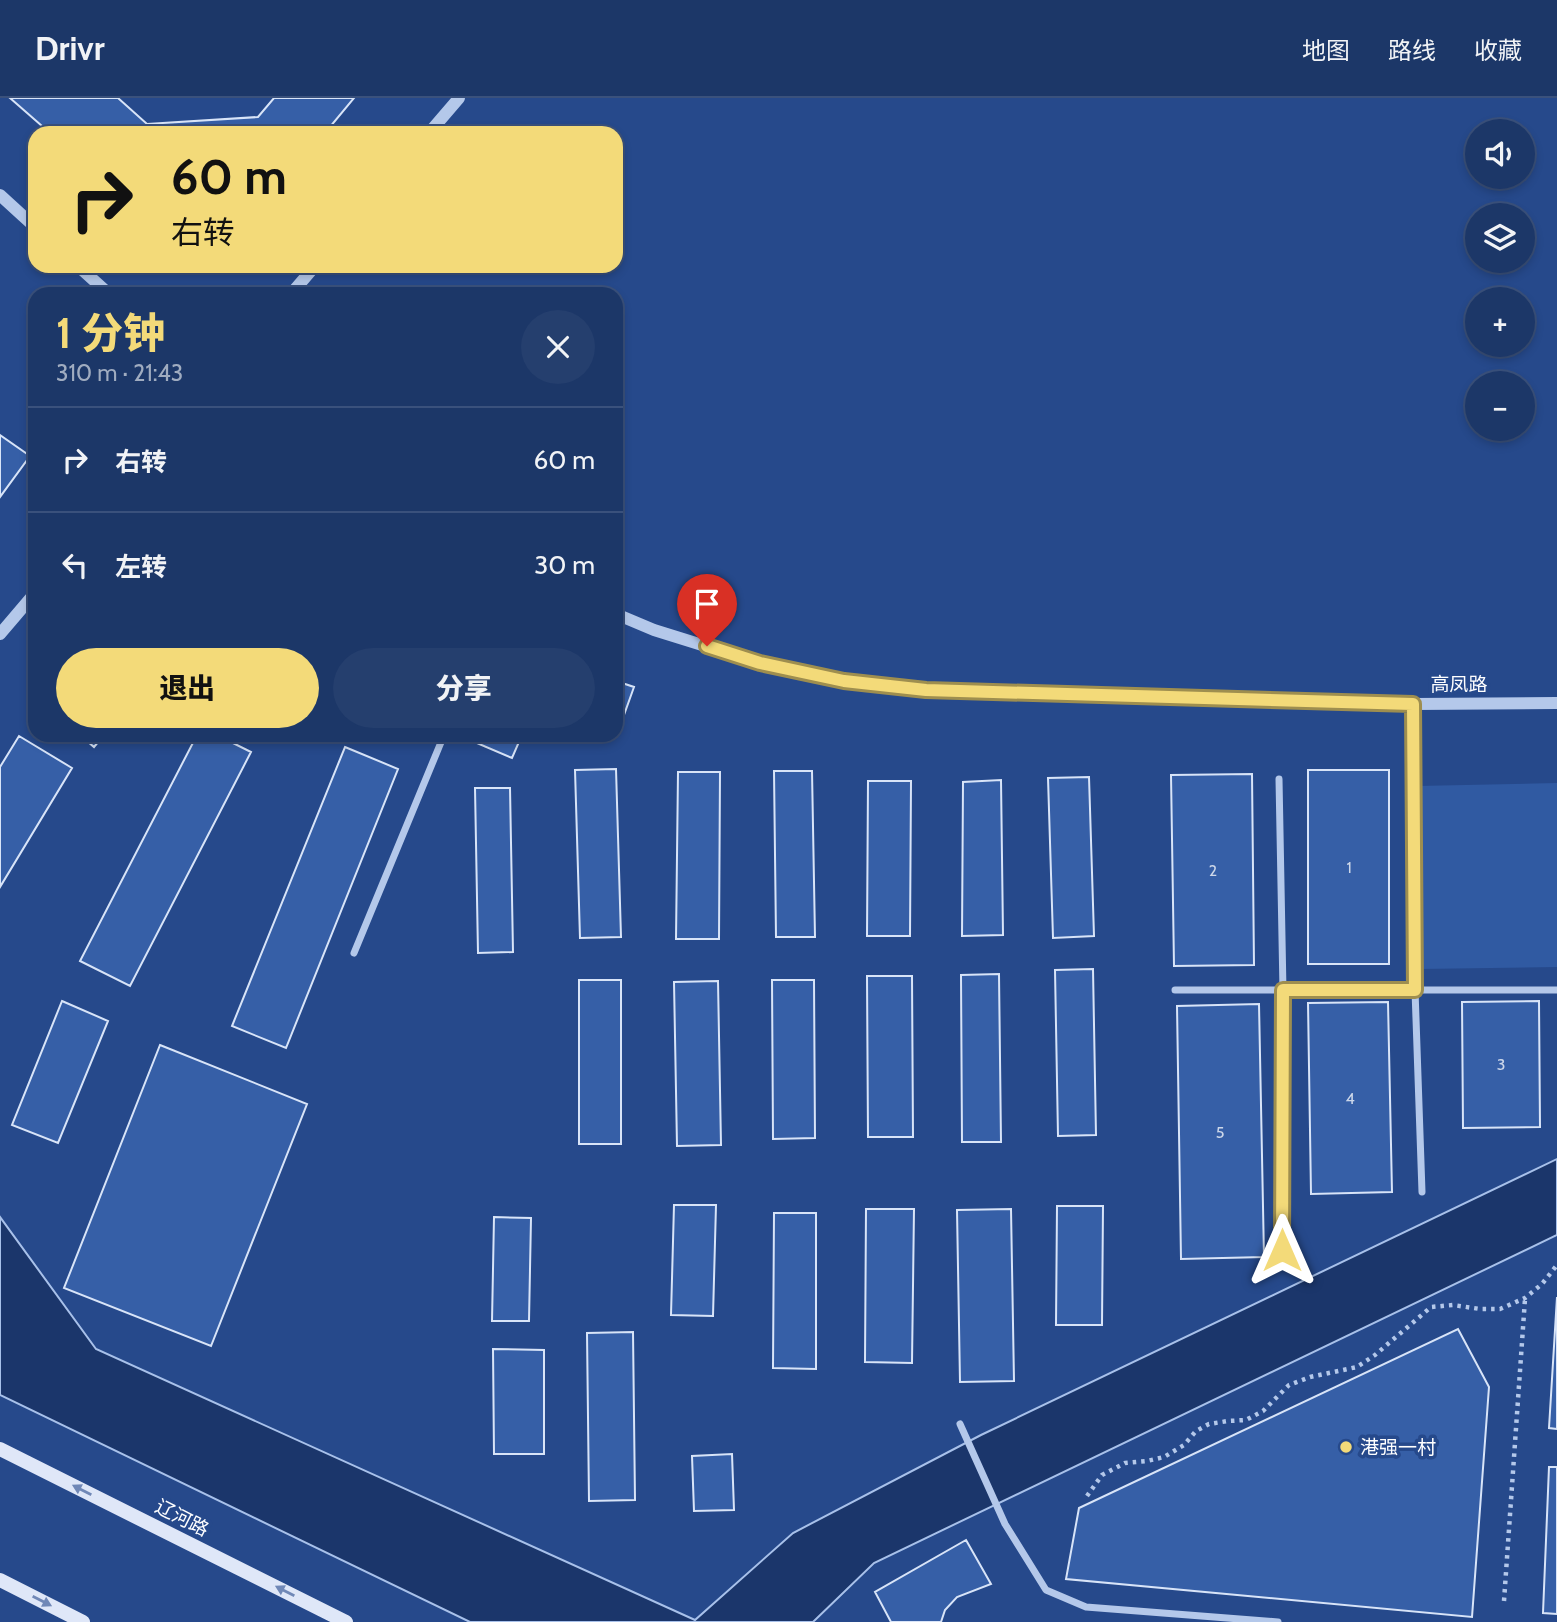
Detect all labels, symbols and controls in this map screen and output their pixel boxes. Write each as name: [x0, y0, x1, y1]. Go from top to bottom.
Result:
text: Drivr: [35, 28, 105, 68]
text: 地图: [1302, 36, 1350, 65]
text: 路线: [1388, 36, 1436, 65]
text: 收藏: [1474, 36, 1522, 65]
map controls: [1465, 119, 1535, 441]
button: sound: [1465, 119, 1535, 189]
text: 60 m: [171, 147, 287, 206]
icon: right: [56, 154, 147, 245]
button: layers: [1465, 203, 1535, 273]
text: 右转: [171, 213, 235, 252]
button: +: [1465, 287, 1535, 357]
text: 1 分钟: [56, 307, 165, 359]
button: close: [521, 310, 595, 384]
text: 310 m · 21:43: [56, 359, 183, 387]
button: −: [1465, 371, 1535, 441]
icon: right: [56, 441, 94, 479]
text: 60 m: [533, 444, 595, 476]
text: 右转: [115, 446, 167, 478]
icon: left: [56, 546, 94, 584]
text: 30 m: [534, 549, 595, 581]
text: 左转: [115, 551, 167, 583]
pin: [677, 574, 737, 646]
icon: arrive: [688, 585, 726, 623]
button: 退出: [56, 648, 319, 728]
button: 分享: [333, 648, 595, 728]
street label: 高凤路: [1430, 673, 1488, 696]
house number: 1: [1346, 858, 1352, 877]
house number: 2: [1209, 861, 1217, 880]
house number: 3: [1497, 1055, 1505, 1074]
house number: 4: [1345, 1089, 1355, 1108]
house number: 5: [1216, 1123, 1224, 1142]
position arrow: [1245, 1213, 1319, 1287]
place label: 港强一村: [1360, 1436, 1436, 1459]
marker: 港强一村: [1338, 1439, 1354, 1455]
one-way arrow: [71, 1484, 91, 1496]
street label: 辽河路: [151, 1495, 213, 1541]
one-way arrow: [275, 1586, 295, 1597]
one-way arrow: [32, 1596, 52, 1607]

